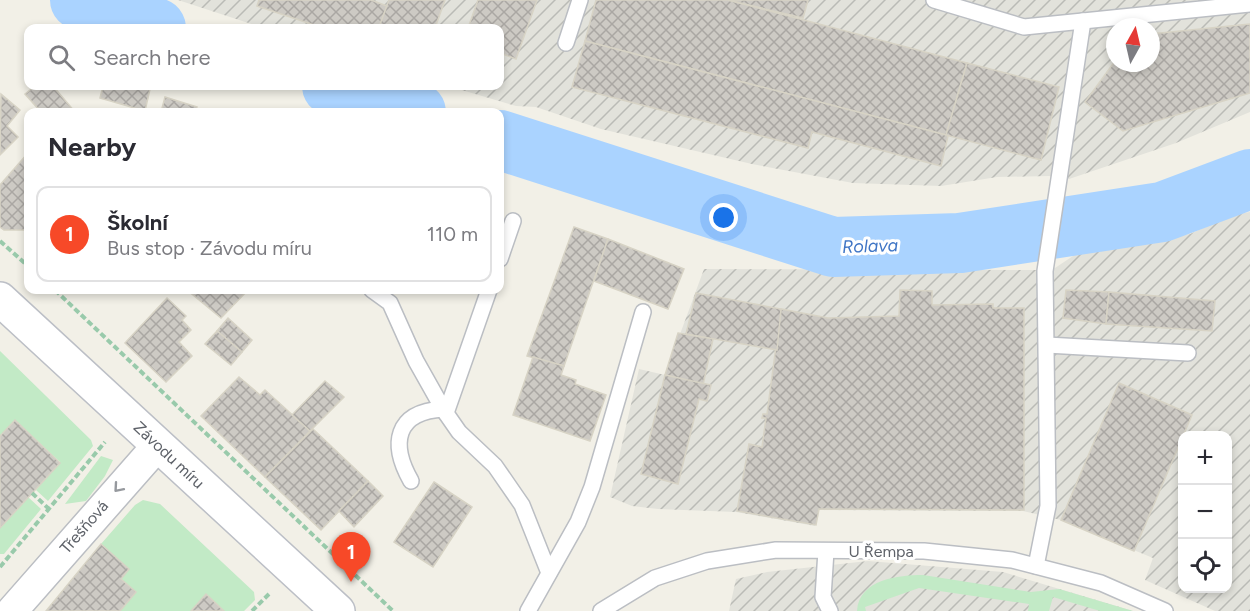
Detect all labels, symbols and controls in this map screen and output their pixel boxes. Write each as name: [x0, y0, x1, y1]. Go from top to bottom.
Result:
north arrow: [1106, 18, 1160, 72]
search box: [24, 24, 504, 90]
icon: search: [45, 41, 78, 74]
text: Search here: [93, 44, 211, 71]
text: Nearby: [48, 131, 136, 163]
your location: [709, 203, 738, 232]
text: Školní: [107, 209, 168, 236]
text: 1: [65, 222, 74, 246]
text: 110 m: [427, 222, 478, 246]
water label: Rolava: [842, 234, 899, 258]
text: Bus stop · Závodu míru: [107, 236, 312, 260]
street label: Závodu míru: [130, 417, 208, 493]
map controls: [1178, 431, 1232, 593]
button: +: [1178, 431, 1232, 485]
one-way arrow: [114, 481, 125, 492]
button: −: [1178, 485, 1232, 539]
street label: Třešňová: [56, 497, 112, 557]
pin: 1: [332, 532, 370, 582]
button: locate: [1178, 539, 1232, 593]
street label: U Řempa: [848, 542, 914, 561]

